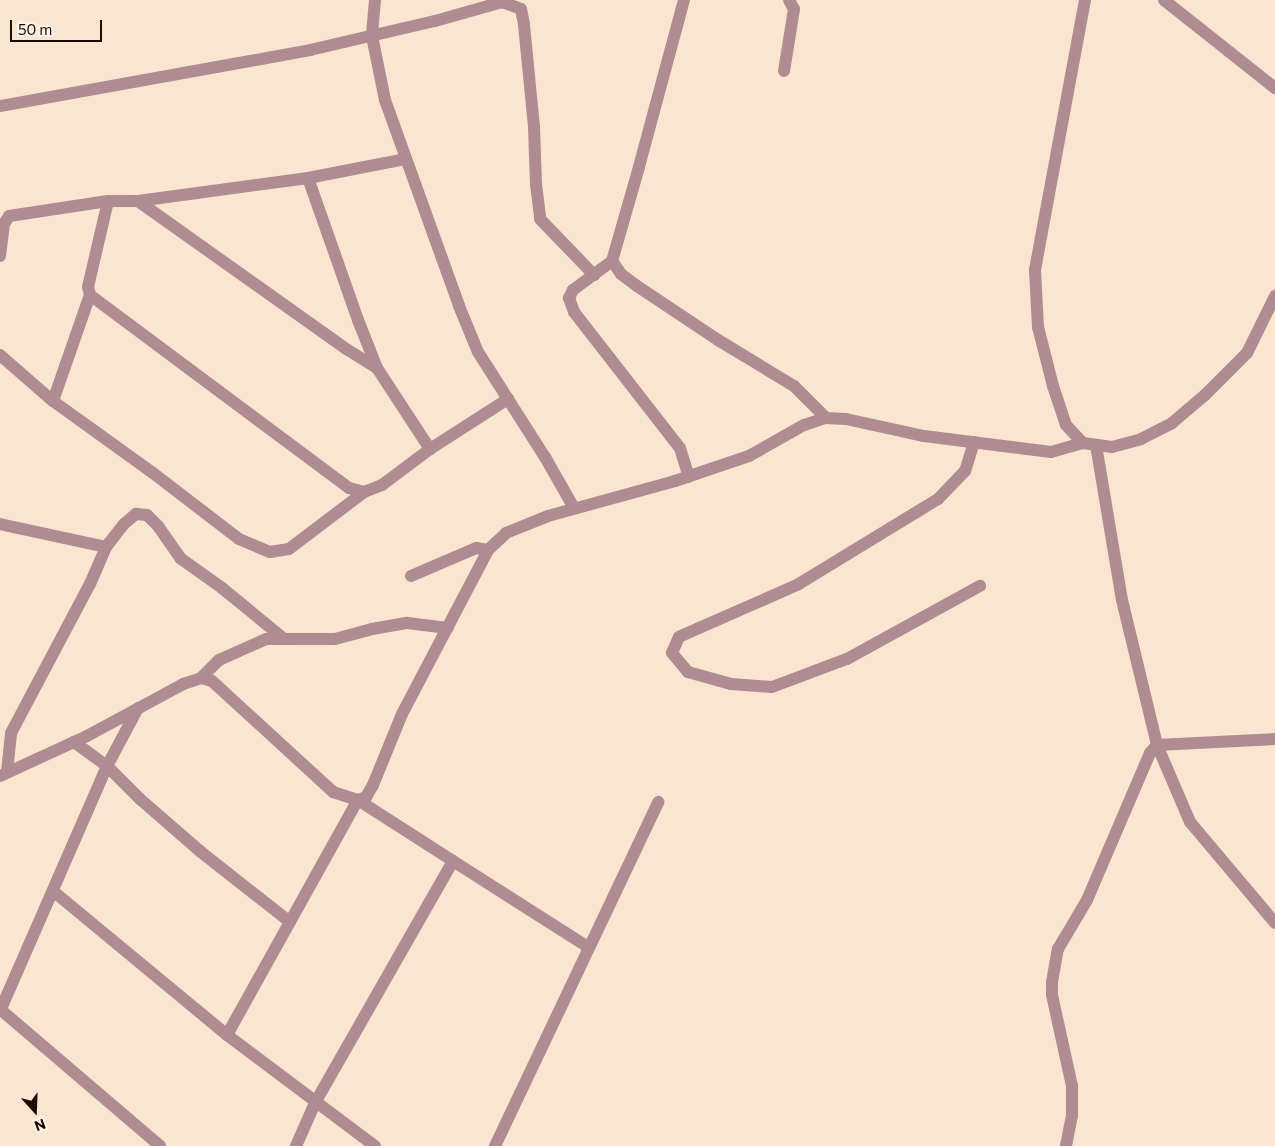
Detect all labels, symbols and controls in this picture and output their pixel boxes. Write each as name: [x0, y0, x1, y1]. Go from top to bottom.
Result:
scale bar: [12, 10, 105, 42]
text: 50 m: [18, 20, 52, 38]
north arrow: [10, 1086, 60, 1136]
text: N: [32, 1116, 48, 1135]

